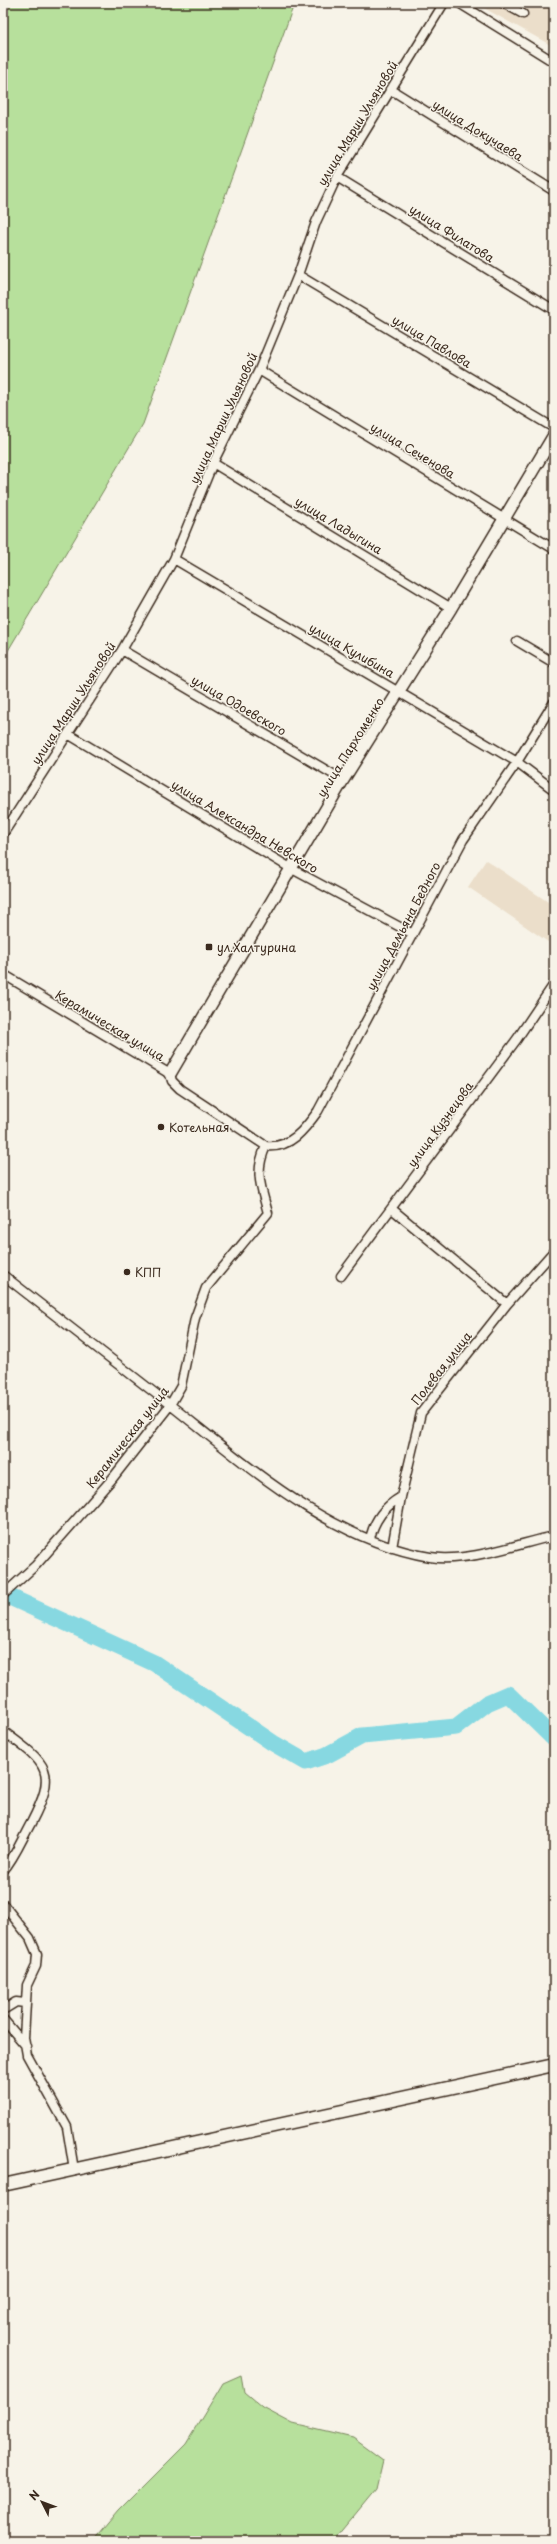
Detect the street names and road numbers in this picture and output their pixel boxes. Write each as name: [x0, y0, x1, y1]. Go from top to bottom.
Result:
street label: улица Марии Ульяновой: [313, 57, 401, 189]
street label: улица Докучаева: [429, 95, 527, 165]
street label: улица Филатова: [406, 200, 498, 267]
street label: улица Павлова: [389, 310, 476, 372]
street label: улица Марии Ульяновой: [185, 349, 261, 487]
street label: улица Сеченова: [367, 418, 459, 483]
street label: улица Ладыгина: [292, 492, 386, 558]
street label: улица Кулибина: [306, 618, 398, 682]
street label: улица Марии Ульяновой: [27, 638, 119, 768]
street label: улица Одоевского: [188, 670, 290, 740]
street label: улица Пархоменко: [312, 693, 388, 800]
street label: улица Александра Невского: [168, 775, 322, 877]
street label: улица Демьяна Бедного: [361, 858, 445, 993]
street label: Керамическая улица: [52, 985, 168, 1065]
street label: улица Кузнецова: [403, 1077, 478, 1170]
street label: Полевая улица: [407, 1327, 476, 1409]
street label: Керамическая улица: [82, 1382, 173, 1492]

